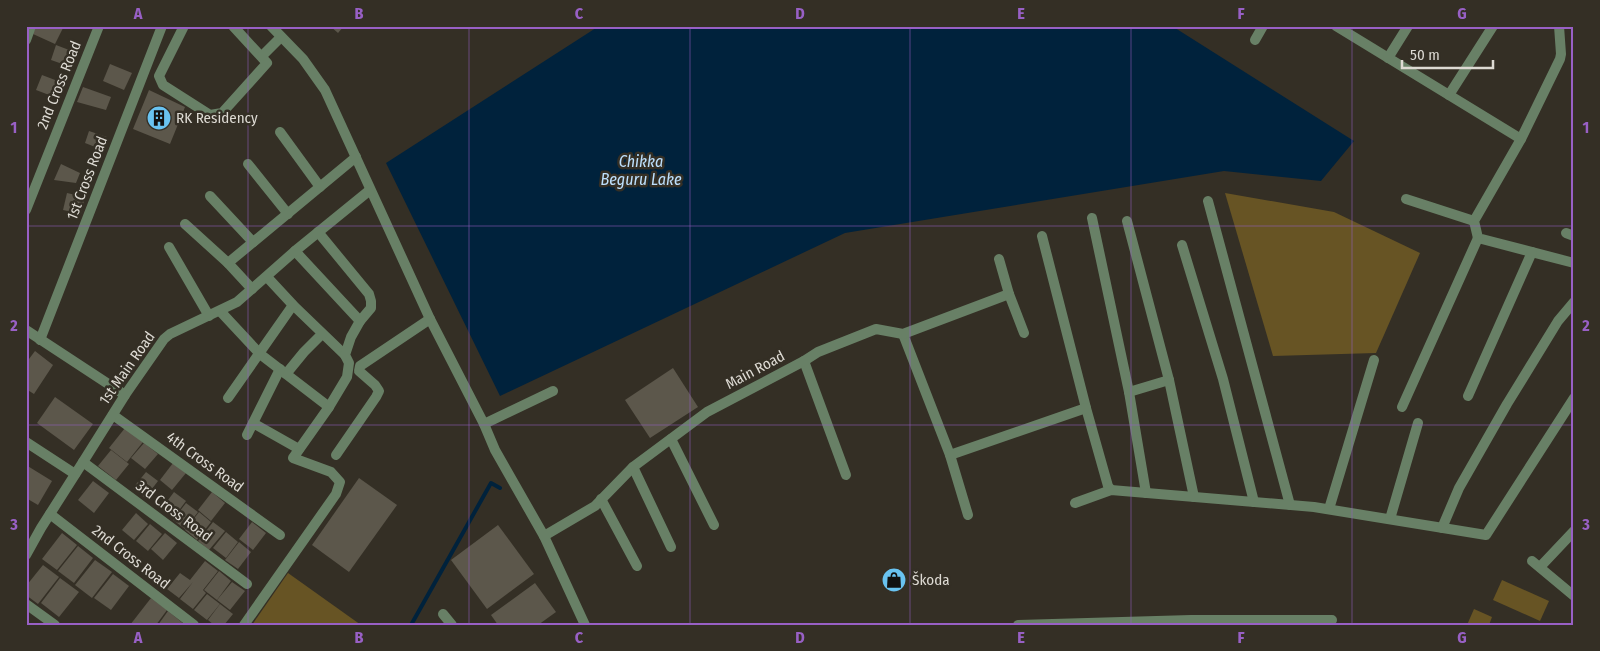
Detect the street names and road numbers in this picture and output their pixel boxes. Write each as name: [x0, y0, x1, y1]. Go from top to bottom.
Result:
street label: 2nd Cross Road: [33, 38, 85, 132]
street label: 1st Cross Road: [63, 134, 111, 222]
street label: 1st Main Road: [95, 328, 159, 408]
street label: Main Road: [722, 347, 788, 393]
street label: 4th Cross Road: [163, 428, 247, 496]
street label: 3rd Cross Road: [132, 477, 216, 545]
street label: 2nd Cross Road: [89, 521, 173, 593]

